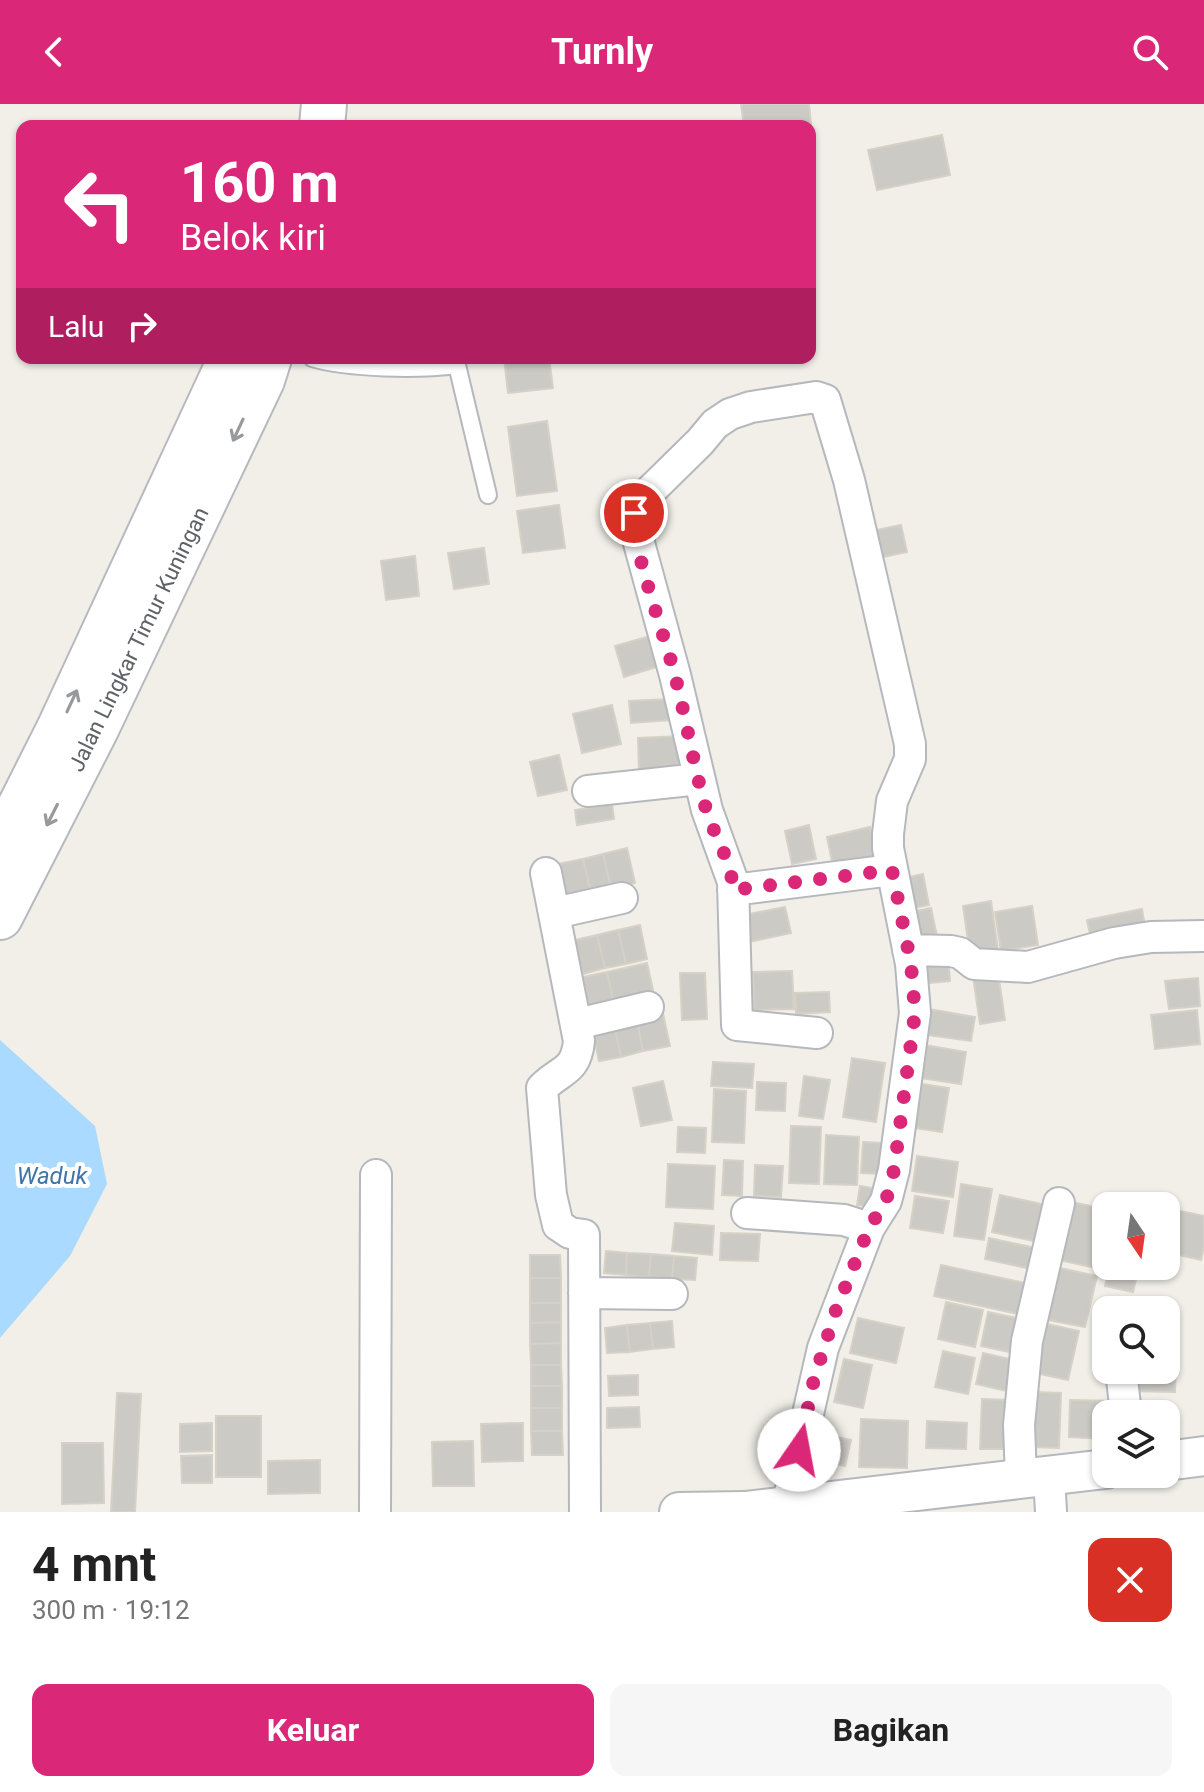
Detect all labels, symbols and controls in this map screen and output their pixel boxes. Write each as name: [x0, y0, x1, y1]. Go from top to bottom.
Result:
icon: back: [32, 30, 76, 74]
icon: search: [1128, 30, 1172, 74]
text: Turnly: [551, 31, 653, 73]
text: 160 m: [180, 150, 339, 216]
icon: left: [48, 152, 152, 256]
text: Belok kiri: [180, 217, 326, 259]
icon: right: [120, 304, 164, 348]
text: Lalu: [48, 309, 104, 344]
one-way arrow: [230, 417, 245, 441]
pin: [600, 479, 668, 547]
icon: arrive: [612, 491, 656, 535]
street label: Jalan Lingkar Timur Kuningan: [63, 503, 213, 775]
one-way arrow: [65, 689, 80, 713]
one-way arrow: [44, 802, 59, 826]
water label: Waduk: [17, 1162, 89, 1190]
north arrow: [1092, 1192, 1180, 1280]
map controls: [1092, 1192, 1180, 1488]
button: search: [1092, 1296, 1180, 1384]
button: layers: [1092, 1400, 1180, 1488]
position arrow: [757, 1408, 841, 1492]
text: 4 mnt: [32, 1536, 156, 1593]
button: close: [1088, 1538, 1172, 1622]
text: 300 m · 19:12: [32, 1595, 190, 1625]
button: Keluar: [32, 1684, 594, 1776]
button: Bagikan: [610, 1684, 1172, 1776]

